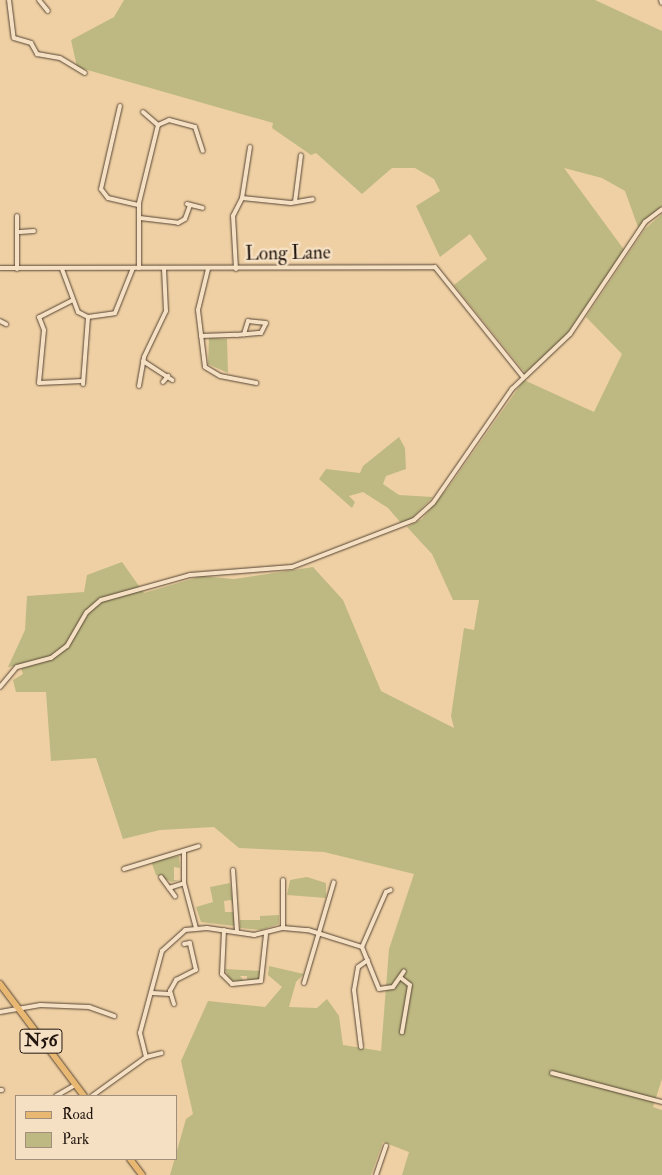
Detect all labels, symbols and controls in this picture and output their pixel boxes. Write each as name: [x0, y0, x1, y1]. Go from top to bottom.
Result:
street label: Long Lane: [245, 242, 331, 266]
road number: N56: [18, 1026, 64, 1056]
legend: [15, 1095, 178, 1160]
text: Road: [62, 1105, 93, 1124]
text: Park: [62, 1130, 89, 1149]

